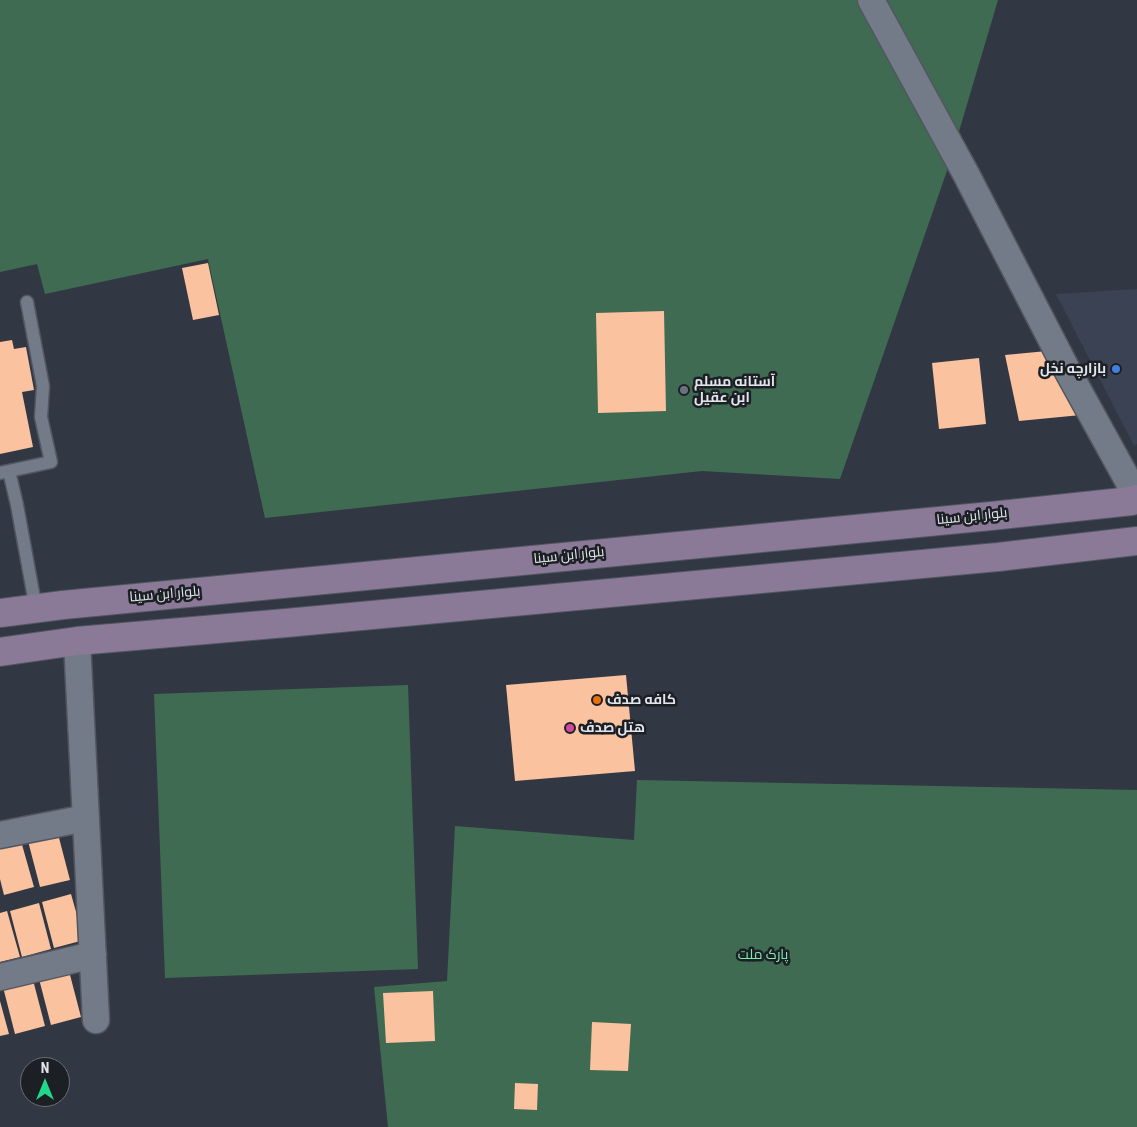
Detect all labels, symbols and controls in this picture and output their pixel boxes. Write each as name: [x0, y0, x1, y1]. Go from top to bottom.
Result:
place label: بازارچه نخل: [1040, 361, 1106, 377]
marker: بازارچه نخل: [1110, 363, 1122, 375]
place label: آستانه مسلم ابن عقیل: [694, 374, 775, 407]
marker: آستانه مسلم ابن عقیل: [678, 384, 690, 396]
street label: بلوار ابن سینا: [936, 505, 1008, 529]
street label: بلوار ابن سینا: [533, 544, 605, 568]
street label: بلوار ابن سینا: [129, 584, 201, 606]
place label: کافه صدف: [607, 692, 676, 708]
marker: کافه صدف: [591, 694, 603, 706]
place label: هتل صدف: [580, 720, 645, 736]
marker: هتل صدف: [564, 722, 576, 734]
park label: پارک ملت: [738, 947, 788, 963]
north arrow: [20, 1057, 70, 1107]
text: N: [41, 1060, 49, 1076]

